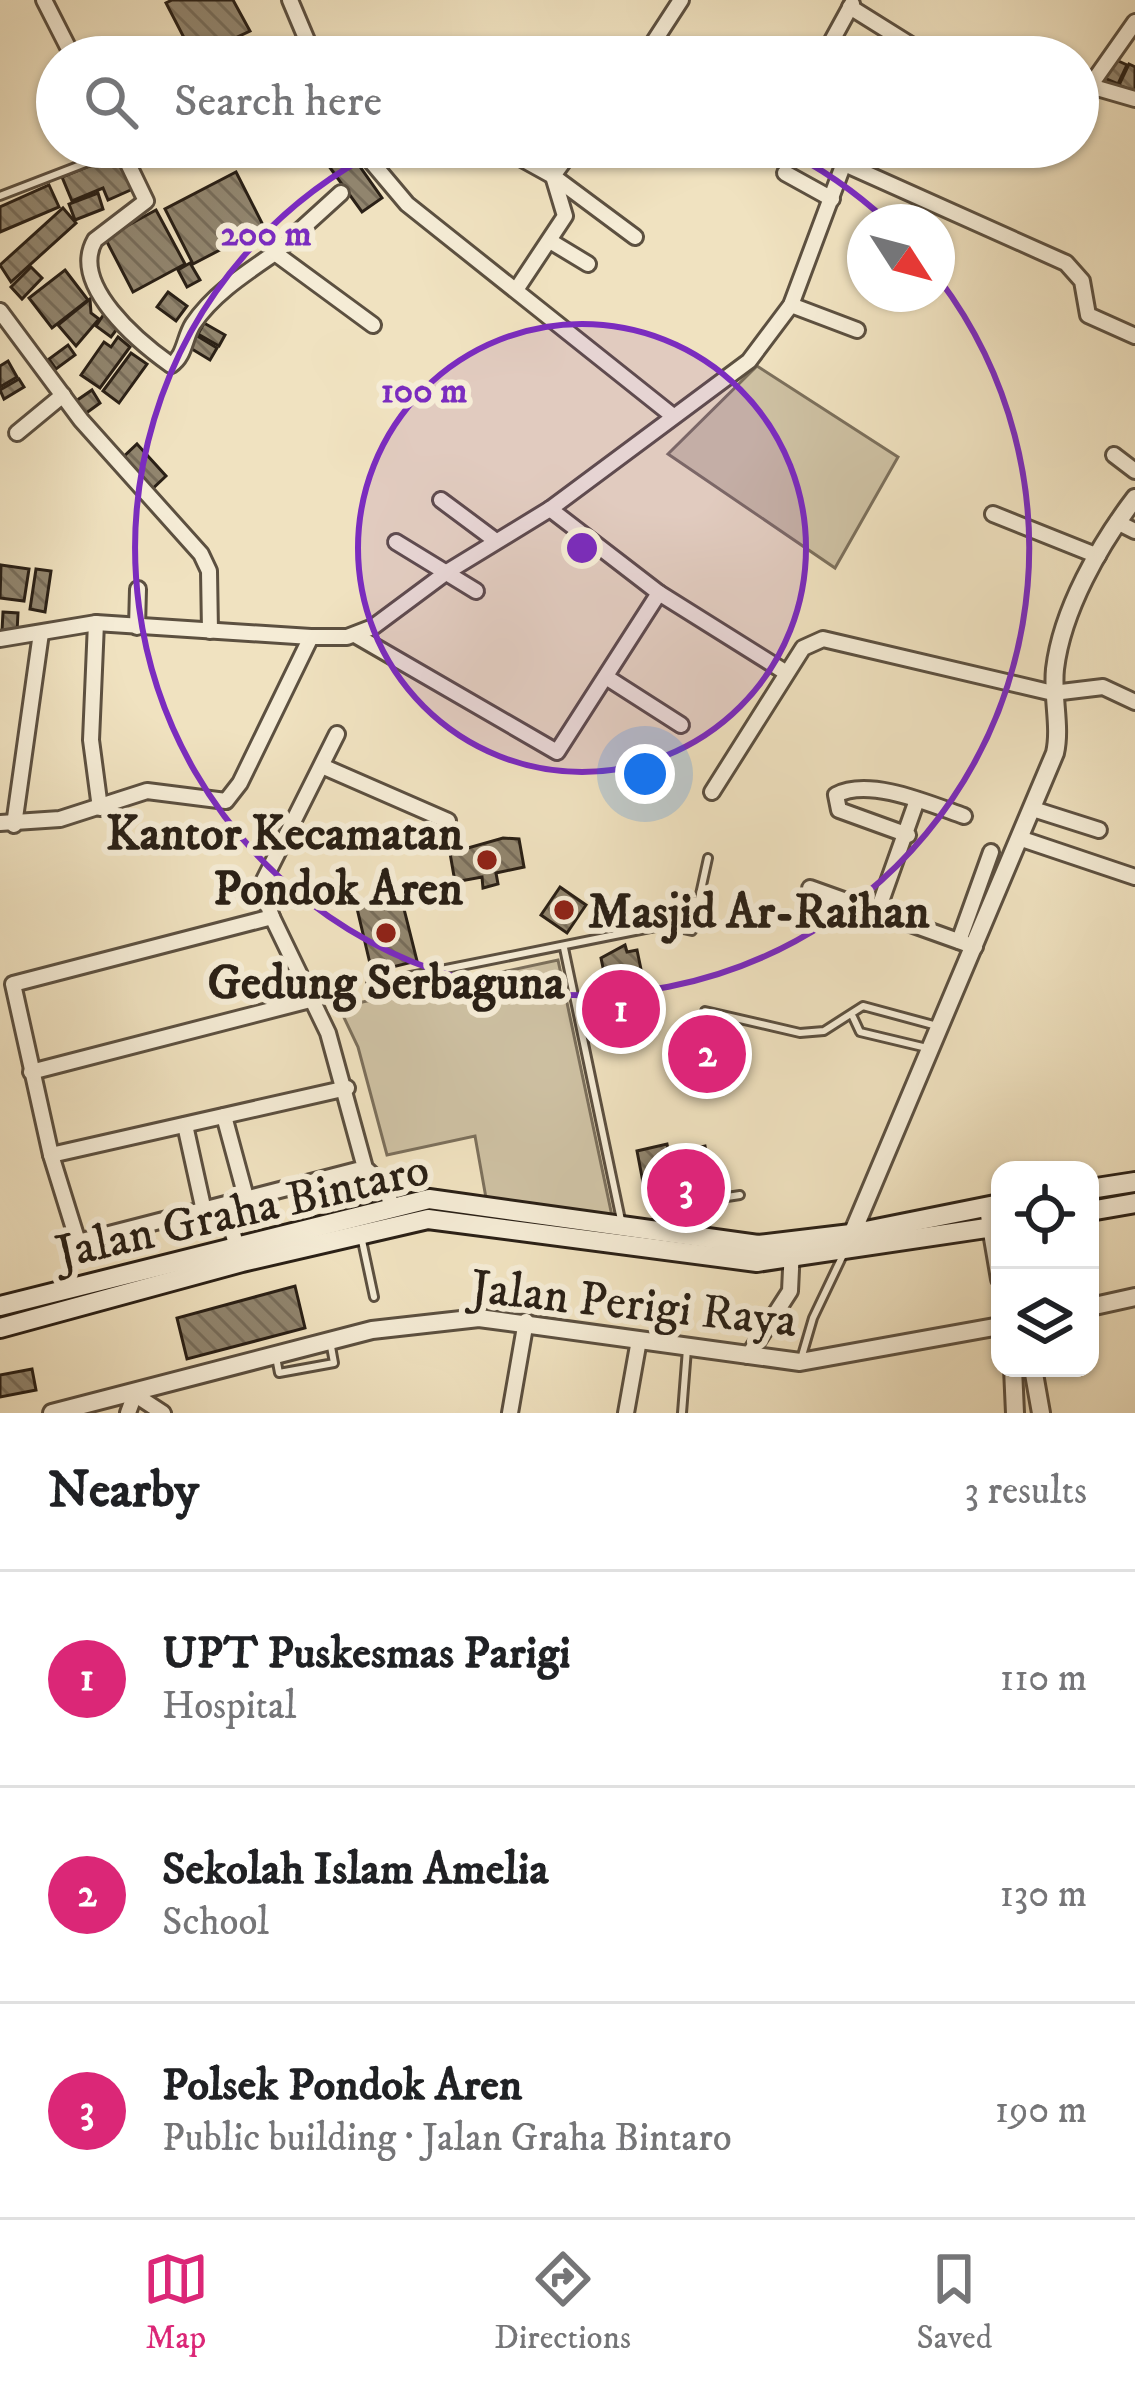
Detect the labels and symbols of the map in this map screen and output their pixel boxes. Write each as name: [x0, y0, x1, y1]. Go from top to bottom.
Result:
north arrow: [847, 204, 955, 312]
text: 200 m: [220, 212, 312, 257]
text: 100 m: [381, 369, 467, 414]
centre of rings: [561, 527, 603, 569]
your location: [615, 744, 675, 804]
place label: Kantor Kecamatan Pondok Aren: [106, 805, 464, 920]
marker: Kantor Kecamatan Pondok Aren: [474, 847, 500, 873]
place label: Masjid Ar-Raihan: [588, 883, 930, 944]
marker: Masjid Ar-Raihan: [551, 897, 577, 923]
marker: Gedung Serbaguna: [373, 920, 399, 946]
place label: Gedung Serbaguna: [207, 954, 565, 1014]
pin: 1: [582, 964, 660, 1054]
pin: 2: [668, 1009, 746, 1099]
street label: Jalan Graha Bintaro: [47, 1140, 435, 1285]
pin: 3: [647, 1143, 725, 1233]
street label: Jalan Perigi Raya: [464, 1258, 800, 1352]

